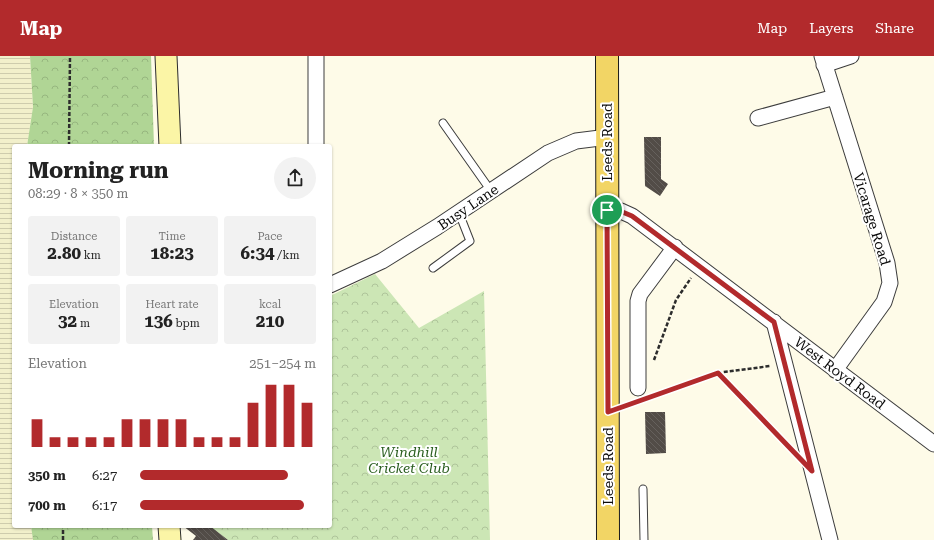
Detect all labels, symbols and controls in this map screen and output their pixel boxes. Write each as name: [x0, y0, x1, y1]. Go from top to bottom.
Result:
text: Map: [20, 17, 62, 40]
text: Map: [757, 20, 787, 36]
text: Layers: [809, 20, 853, 36]
text: Share: [875, 20, 914, 36]
street label: Leeds Road: [599, 103, 615, 181]
button: share: [274, 157, 316, 199]
text: Morning run: [28, 158, 169, 183]
street label: Vicarage Road: [850, 171, 894, 267]
street label: Busy Lane: [435, 181, 501, 233]
text: 08:29 · 8 × 350 m: [28, 186, 128, 201]
pin: [590, 193, 624, 227]
icon: arrive: [596, 199, 618, 221]
text: Distance: [51, 230, 97, 243]
text: Time: [159, 230, 185, 243]
text: Pace: [258, 230, 282, 243]
text: 2.80: [47, 243, 81, 263]
text: 18:23: [150, 243, 194, 263]
text: 6:34: [241, 243, 274, 263]
text: km: [81, 249, 101, 262]
text: /km: [274, 249, 299, 262]
text: Elevation: [49, 298, 99, 311]
text: Heart rate: [146, 298, 198, 311]
text: kcal: [259, 298, 281, 311]
text: 32: [58, 311, 77, 331]
text: 136: [144, 311, 173, 331]
text: 210: [256, 311, 284, 331]
text: m: [77, 317, 90, 330]
text: bpm: [173, 317, 200, 330]
street label: West Royd Road: [791, 334, 889, 412]
text: Elevation: [28, 356, 87, 371]
text: 251–254 m: [249, 356, 316, 371]
street label: Leeds Road: [600, 427, 616, 505]
park label: Windhill Cricket Club: [368, 444, 450, 476]
text: 350 m: [28, 468, 66, 483]
text: 6:27: [92, 468, 117, 483]
text: 700 m: [28, 498, 66, 513]
text: 6:17: [92, 498, 117, 513]

